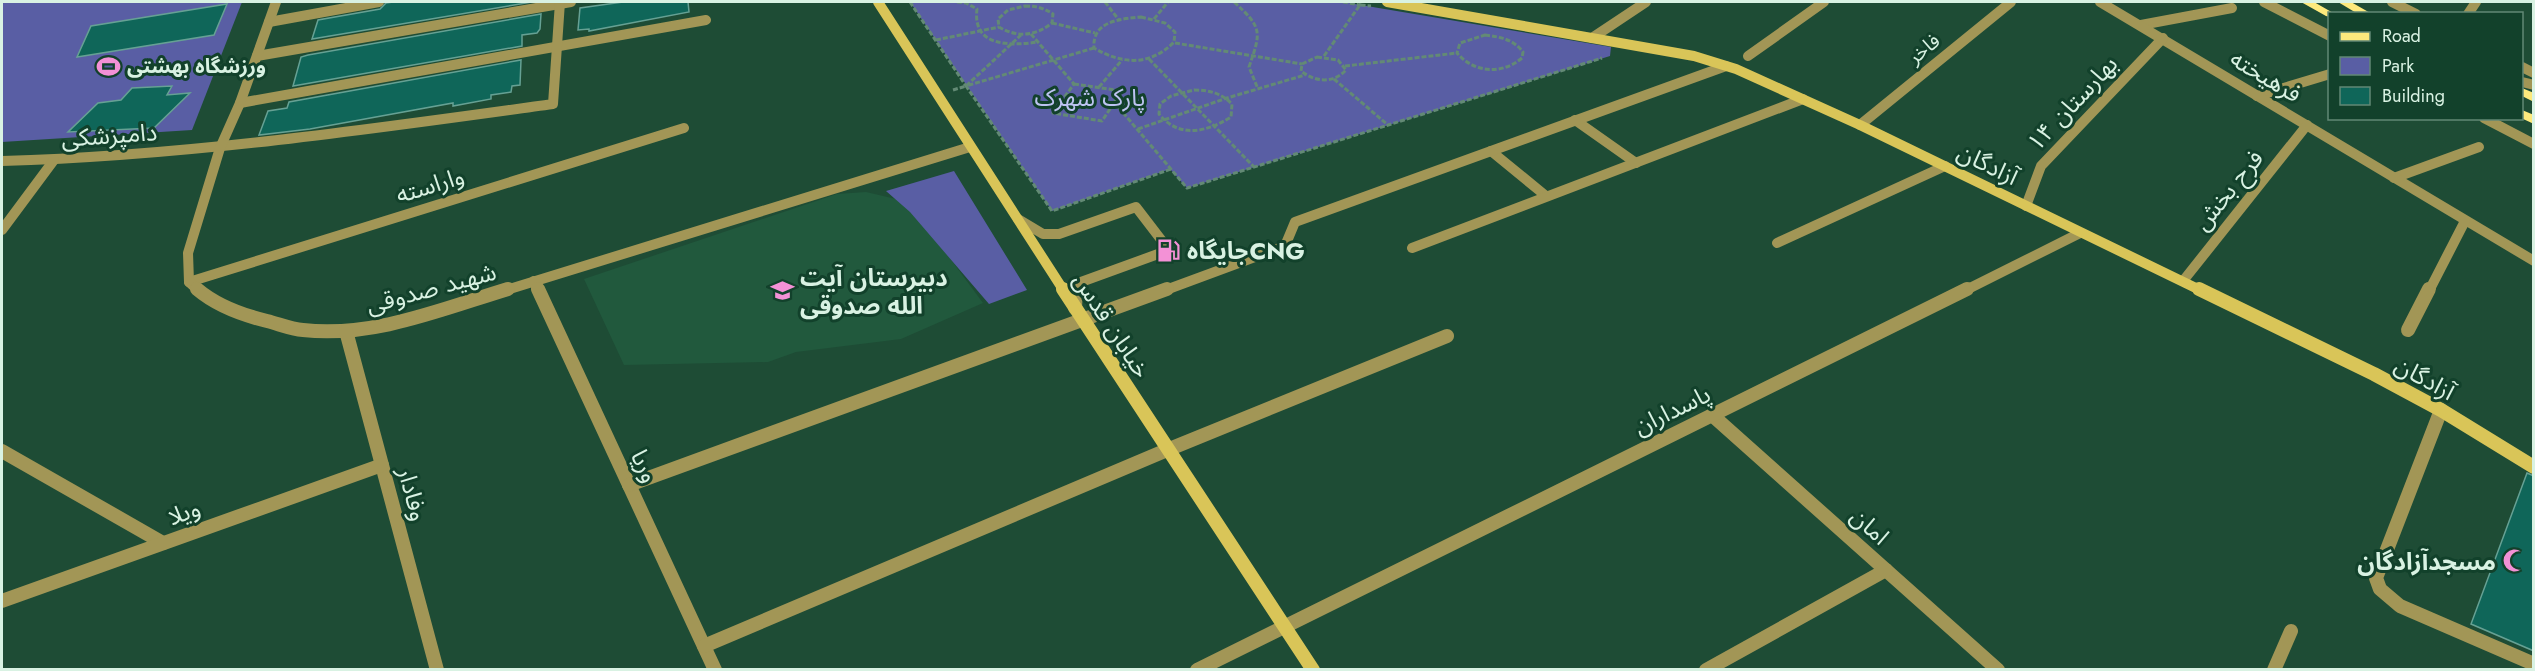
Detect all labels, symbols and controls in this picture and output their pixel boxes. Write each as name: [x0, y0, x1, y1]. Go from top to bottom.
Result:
legend: [2328, 12, 2523, 120]
text: Road: [2382, 23, 2421, 49]
street label: فاخر: [1901, 27, 1947, 72]
street label: فرهیخته: [2224, 41, 2308, 111]
street label: بهارستان ۱۴: [2018, 47, 2126, 159]
place label: ورزشگاه بهشتی: [127, 52, 266, 81]
sports icon: ورزشگاه بهشتی: [96, 53, 122, 79]
text: Park: [2382, 53, 2414, 79]
park label: پارک شهرک: [1035, 80, 1145, 115]
text: Building: [2382, 83, 2445, 109]
street label: دامپزشکی: [60, 114, 158, 156]
street label: آزادگان: [1951, 134, 2025, 194]
street label: فرح بخش: [2185, 142, 2271, 238]
street label: واراسته: [392, 158, 468, 212]
place label: جایگاهCNG: [1187, 233, 1305, 268]
fuel station icon: جایگاهCNG: [1156, 237, 1182, 263]
street label: شهید صدوقی: [362, 254, 500, 322]
place label: دبیرستان آیت الله صدوقی: [800, 260, 948, 323]
street label: خیابان قدس: [1065, 265, 1159, 385]
school or university icon: دبیرستان آیت الله صدوقی: [769, 278, 795, 304]
street label: آزادگان: [2388, 347, 2462, 409]
street label: پاسداران: [1628, 376, 1716, 444]
street label: وریا: [622, 444, 668, 488]
street label: وفادار: [389, 462, 437, 525]
street label: ویلا: [163, 490, 205, 534]
street label: امان: [1843, 499, 1897, 553]
place label: مسجدآزادگان: [2357, 544, 2496, 579]
mosque icon: مسجدآزادگان: [2501, 548, 2527, 574]

